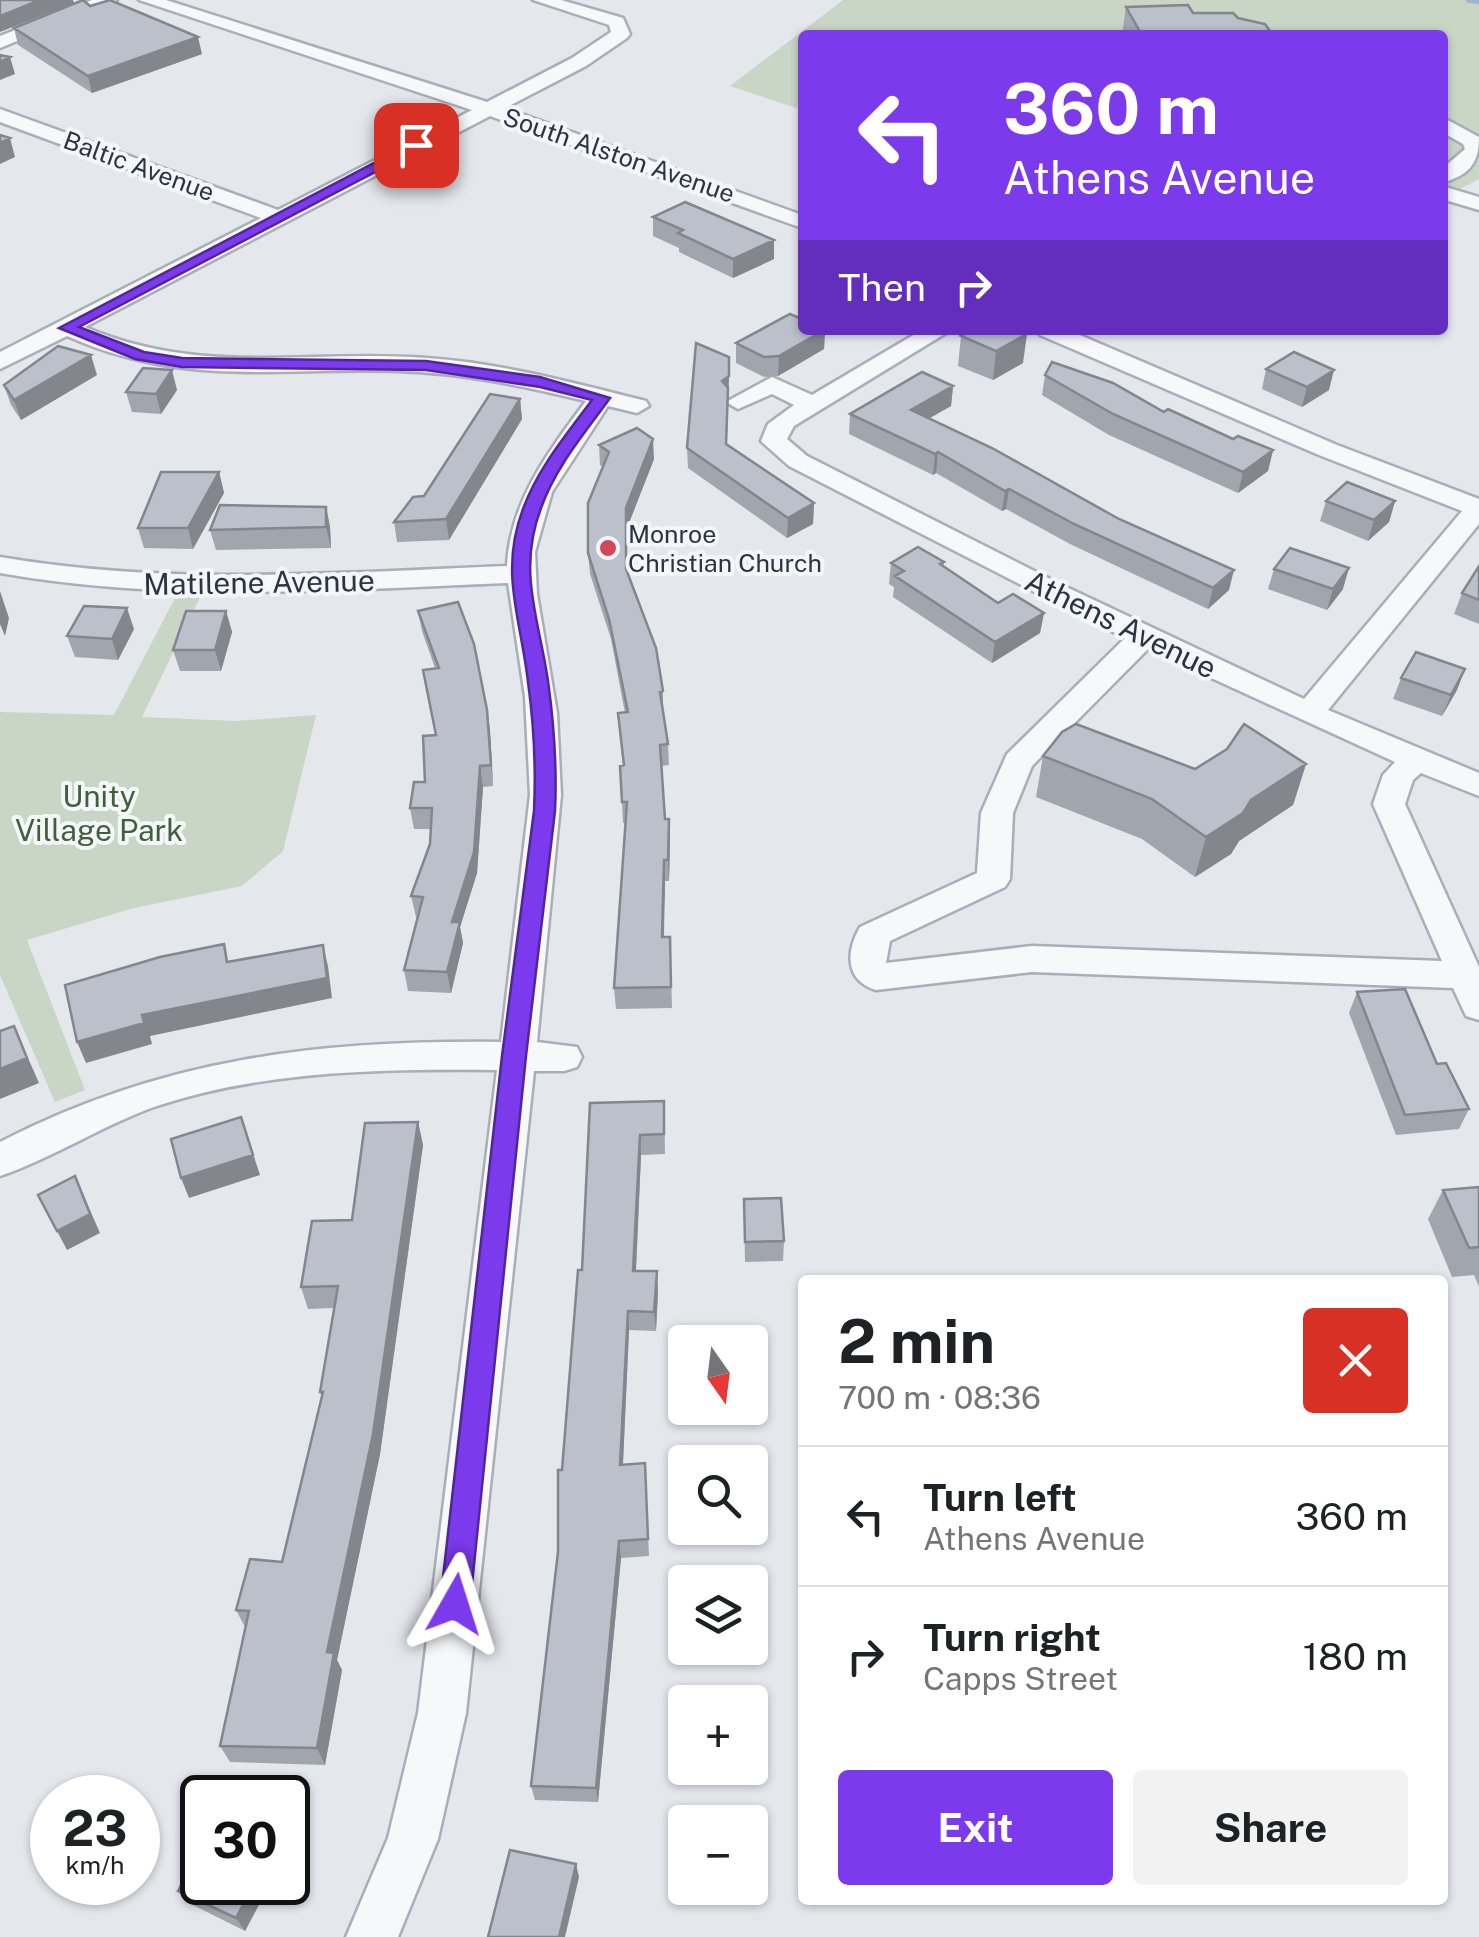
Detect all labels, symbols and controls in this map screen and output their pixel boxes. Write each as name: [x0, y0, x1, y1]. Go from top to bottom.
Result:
text: 360 m: [1003, 67, 1219, 150]
icon: left: [838, 70, 968, 200]
street label: South Alston Avenue: [499, 101, 739, 209]
pin: [374, 103, 459, 188]
icon: arrive: [389, 118, 444, 173]
street label: Baltic Avenue: [59, 125, 219, 207]
text: Athens Avenue: [1003, 151, 1315, 204]
icon: right: [946, 260, 1001, 315]
text: Then: [838, 265, 926, 310]
place label: Monroe Christian Church: [628, 519, 822, 578]
marker: Monroe Christian Church: [597, 537, 619, 559]
street label: Matilene Avenue: [143, 562, 375, 602]
street label: Athens Avenue: [1020, 562, 1222, 686]
park label: Unity Village Park: [15, 778, 183, 848]
text: 2 min: [838, 1306, 995, 1377]
button: close: [1303, 1308, 1408, 1413]
north arrow: [668, 1325, 768, 1425]
map controls: [668, 1325, 768, 1905]
text: 700 m · 08:36: [838, 1379, 1041, 1416]
button: search: [668, 1445, 768, 1545]
text: Turn left: [923, 1475, 1077, 1520]
icon: left: [838, 1489, 893, 1544]
text: 360 m: [1296, 1494, 1408, 1539]
text: Athens Avenue: [923, 1520, 1145, 1557]
position arrow: [403, 1552, 507, 1656]
button: layers: [668, 1565, 768, 1665]
text: Turn right: [923, 1615, 1101, 1660]
icon: right: [838, 1629, 893, 1684]
text: 180 m: [1303, 1634, 1408, 1679]
text: Capps Street: [923, 1660, 1118, 1697]
button: +: [668, 1685, 768, 1785]
button: Exit: [838, 1770, 1113, 1885]
button: Share: [1133, 1770, 1408, 1885]
speed limit sign: 30: [180, 1775, 310, 1905]
text: 23: [62, 1798, 128, 1857]
button: −: [668, 1805, 768, 1905]
text: km/h: [66, 1850, 124, 1880]

